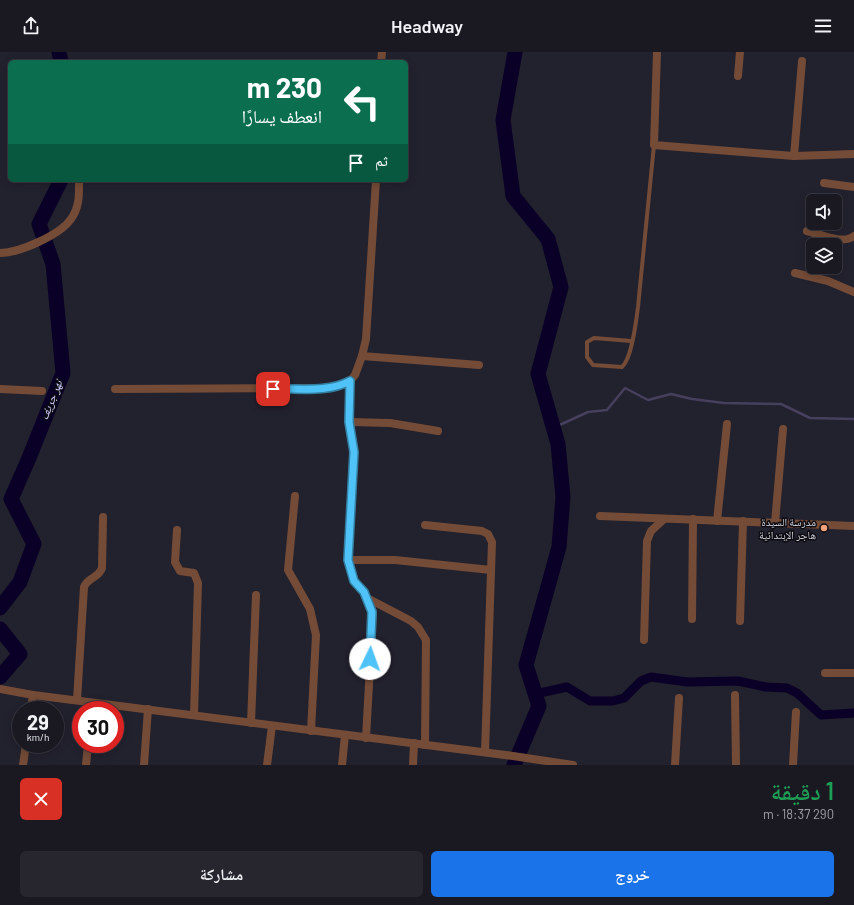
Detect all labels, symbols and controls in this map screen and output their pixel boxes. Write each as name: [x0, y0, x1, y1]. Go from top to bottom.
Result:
icon: share: [20, 15, 42, 37]
text: Headway: [391, 15, 463, 37]
icon: menu: [812, 15, 834, 37]
text: 230 m: [247, 70, 322, 104]
icon: left: [336, 76, 388, 128]
text: انعطف يسارًا: [242, 105, 322, 127]
text: ثم: [375, 151, 388, 169]
icon: arrive: [345, 152, 367, 174]
map controls: [806, 194, 842, 274]
button: sound: [806, 194, 842, 230]
button: layers: [806, 238, 842, 274]
pin: [256, 372, 290, 406]
water label: نهر جريف: [36, 375, 66, 422]
icon: arrive: [262, 378, 284, 400]
place label: مدرسة السيدة هاجر الإبتدائية: [759, 515, 816, 542]
marker: مدرسة السيدة هاجر الإبتدائية: [819, 523, 829, 533]
position arrow: [349, 638, 391, 680]
speed limit sign: 30: [72, 701, 124, 753]
text: 29: [27, 710, 49, 734]
text: km/h: [27, 731, 49, 743]
text: 1 دقيقة: [771, 776, 834, 805]
button: close: [20, 778, 62, 820]
text: 290 m · 18:37: [763, 806, 834, 822]
button: مشاركة: [20, 851, 423, 897]
button: خروج: [431, 851, 834, 897]

